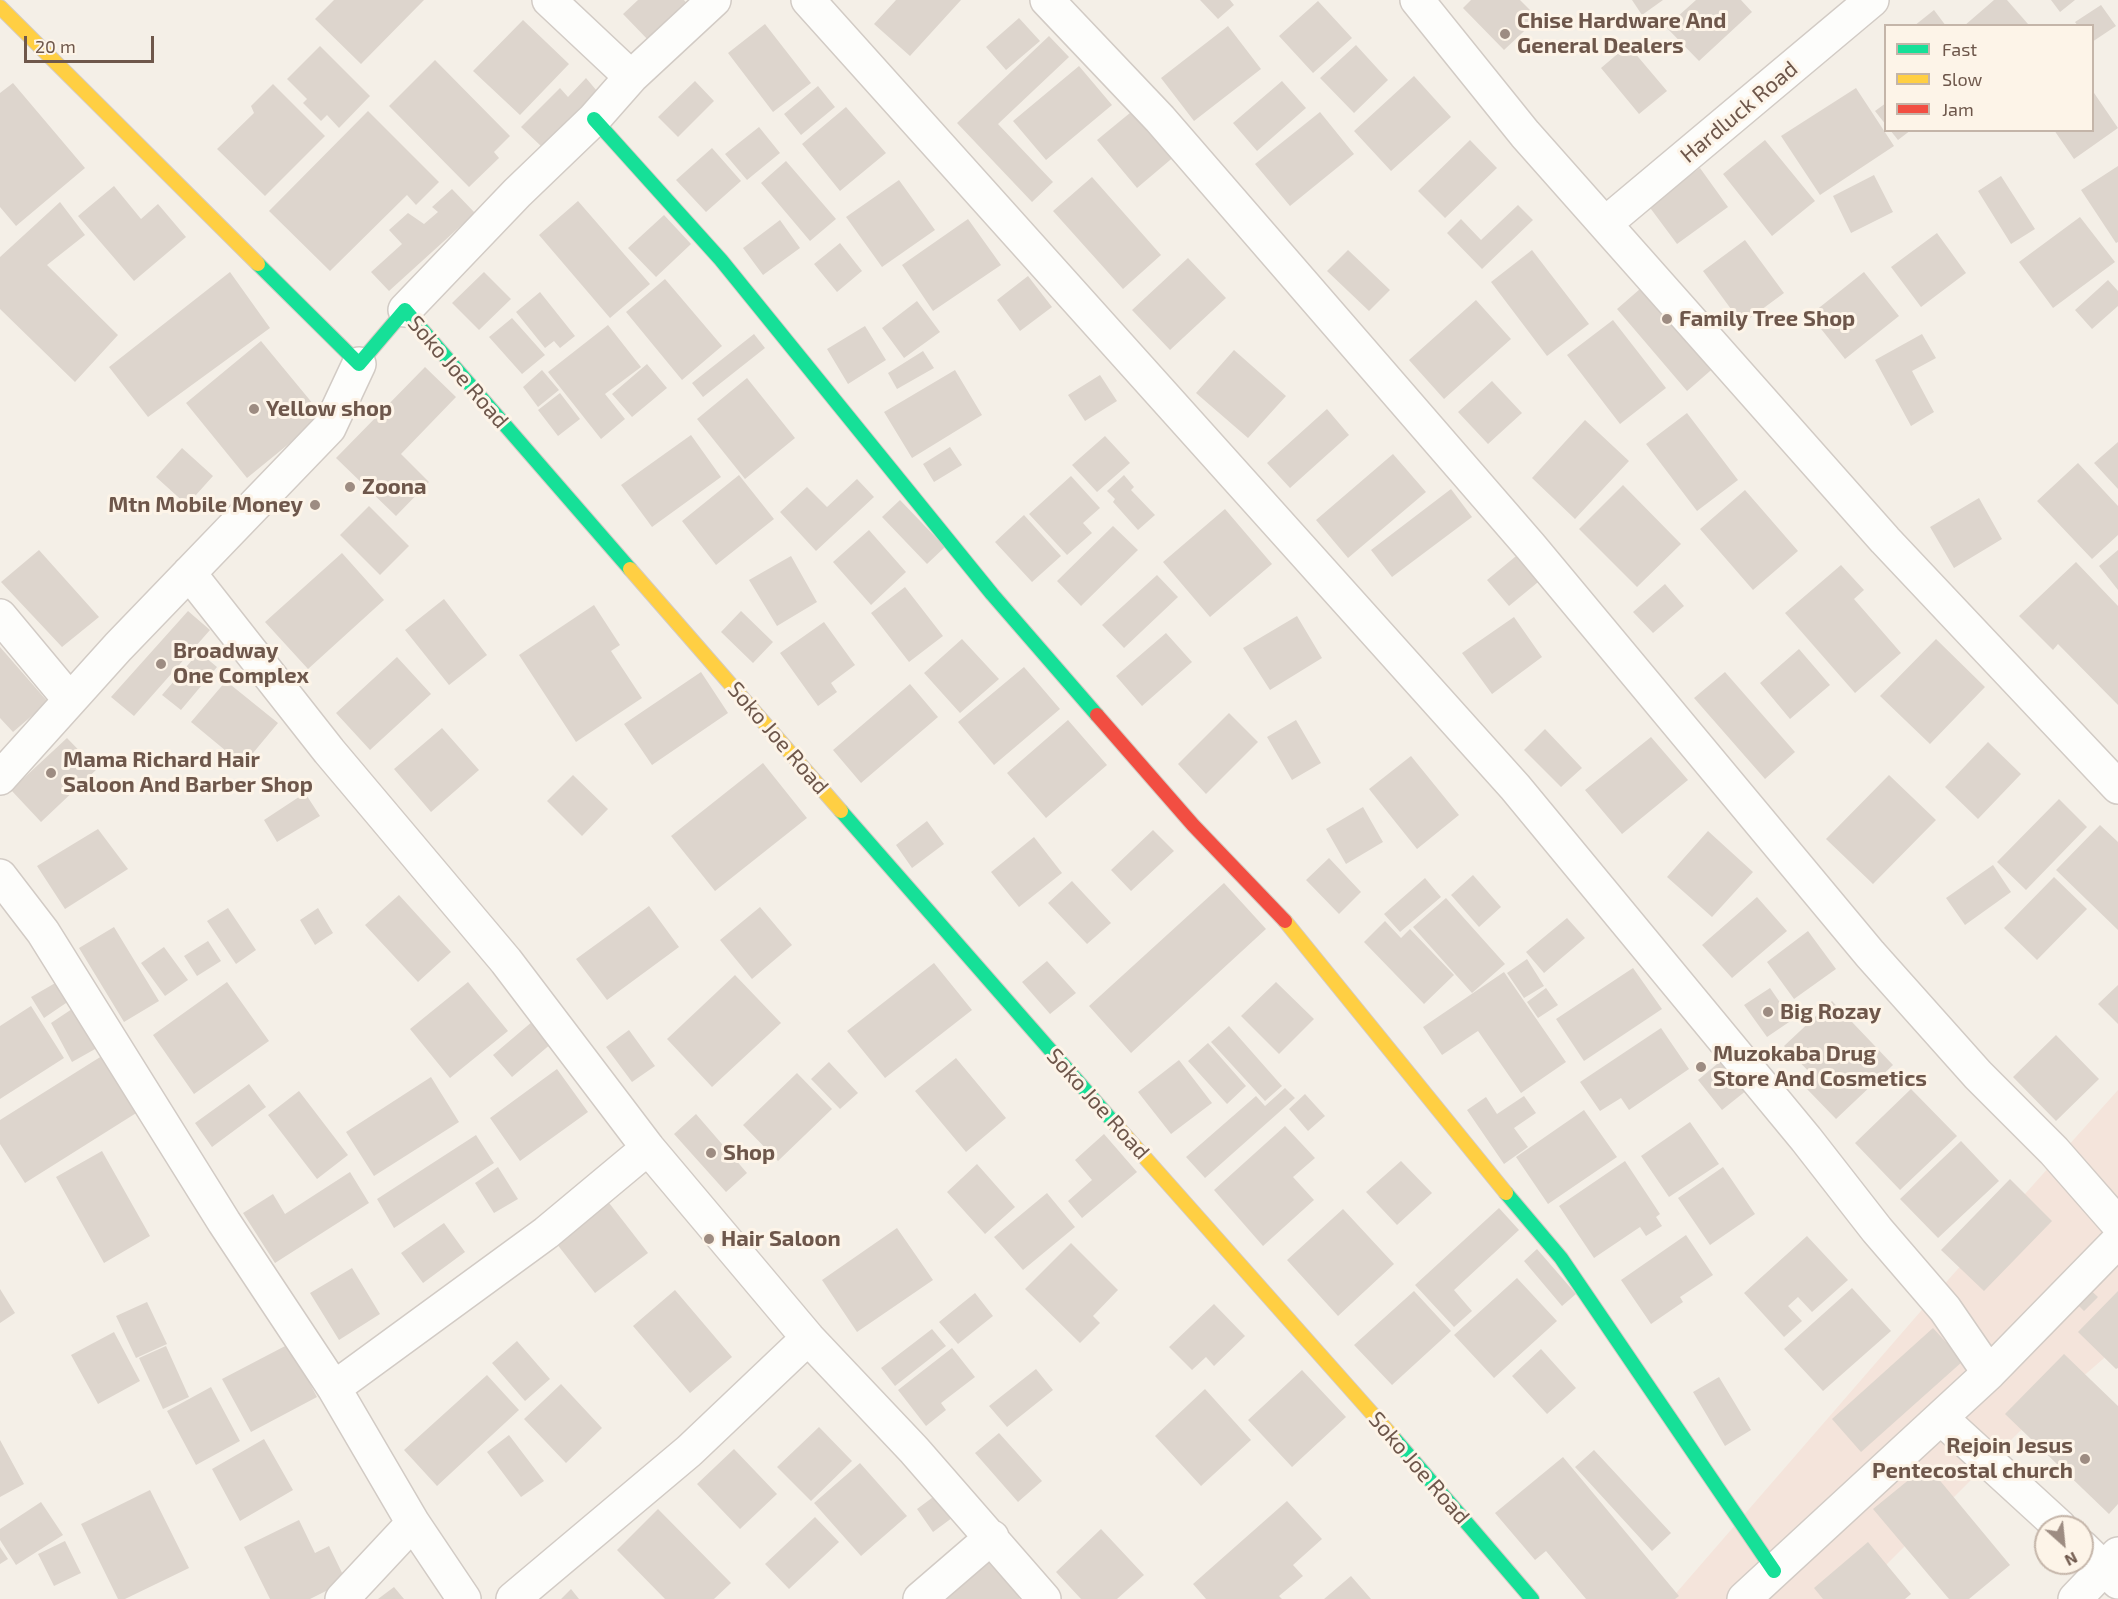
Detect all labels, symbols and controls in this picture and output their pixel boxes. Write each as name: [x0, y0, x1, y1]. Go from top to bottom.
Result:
place label: Chise Hardware And General Dealers: [1517, 8, 1726, 60]
scale bar: [27, 24, 158, 62]
legend: [1884, 24, 2094, 132]
marker: Chise Hardware And General Dealers: [1498, 27, 1512, 41]
text: 20 m: [35, 35, 76, 57]
text: Fast: [1942, 38, 1977, 60]
street label: Hardluck Road: [1675, 55, 1803, 169]
text: Slow: [1942, 68, 1982, 90]
text: Jam: [1942, 98, 1974, 120]
place label: Family Tree Shop: [1679, 306, 1855, 332]
street label: Soko Joe Road: [402, 310, 514, 434]
marker: Family Tree Shop: [1660, 312, 1674, 326]
place label: Yellow shop: [266, 396, 392, 422]
marker: Yellow shop: [247, 402, 261, 416]
place label: Zoona: [362, 474, 427, 500]
marker: Zoona: [343, 480, 357, 494]
place label: Mtn Mobile Money: [108, 492, 303, 518]
marker: Mtn Mobile Money: [308, 498, 322, 512]
place label: Broadway One Complex: [173, 638, 309, 690]
marker: Broadway One Complex: [154, 657, 168, 671]
street label: Soko Joe Road: [722, 676, 834, 800]
place label: Mama Richard Hair Saloon And Barber Shop: [63, 747, 313, 798]
marker: Mama Richard Hair Saloon And Barber Shop: [44, 766, 58, 780]
place label: Big Rozay: [1780, 999, 1881, 1025]
marker: Big Rozay: [1761, 1005, 1775, 1019]
place label: Muzokaba Drug Store And Cosmetics: [1713, 1041, 1927, 1092]
street label: Soko Joe Road: [1041, 1043, 1155, 1165]
marker: Muzokaba Drug Store And Cosmetics: [1694, 1060, 1708, 1074]
place label: Shop: [723, 1140, 775, 1166]
marker: Shop: [704, 1146, 718, 1160]
place label: Hair Saloon: [721, 1226, 841, 1252]
marker: Hair Saloon: [702, 1232, 716, 1246]
street label: Soko Joe Road: [1363, 1406, 1475, 1530]
place label: Rejoin Jesus Pentecostal church: [1872, 1433, 2073, 1484]
marker: Rejoin Jesus Pentecostal church: [2078, 1452, 2092, 1466]
north arrow: [2034, 1515, 2094, 1575]
text: N: [2062, 1549, 2081, 1571]

